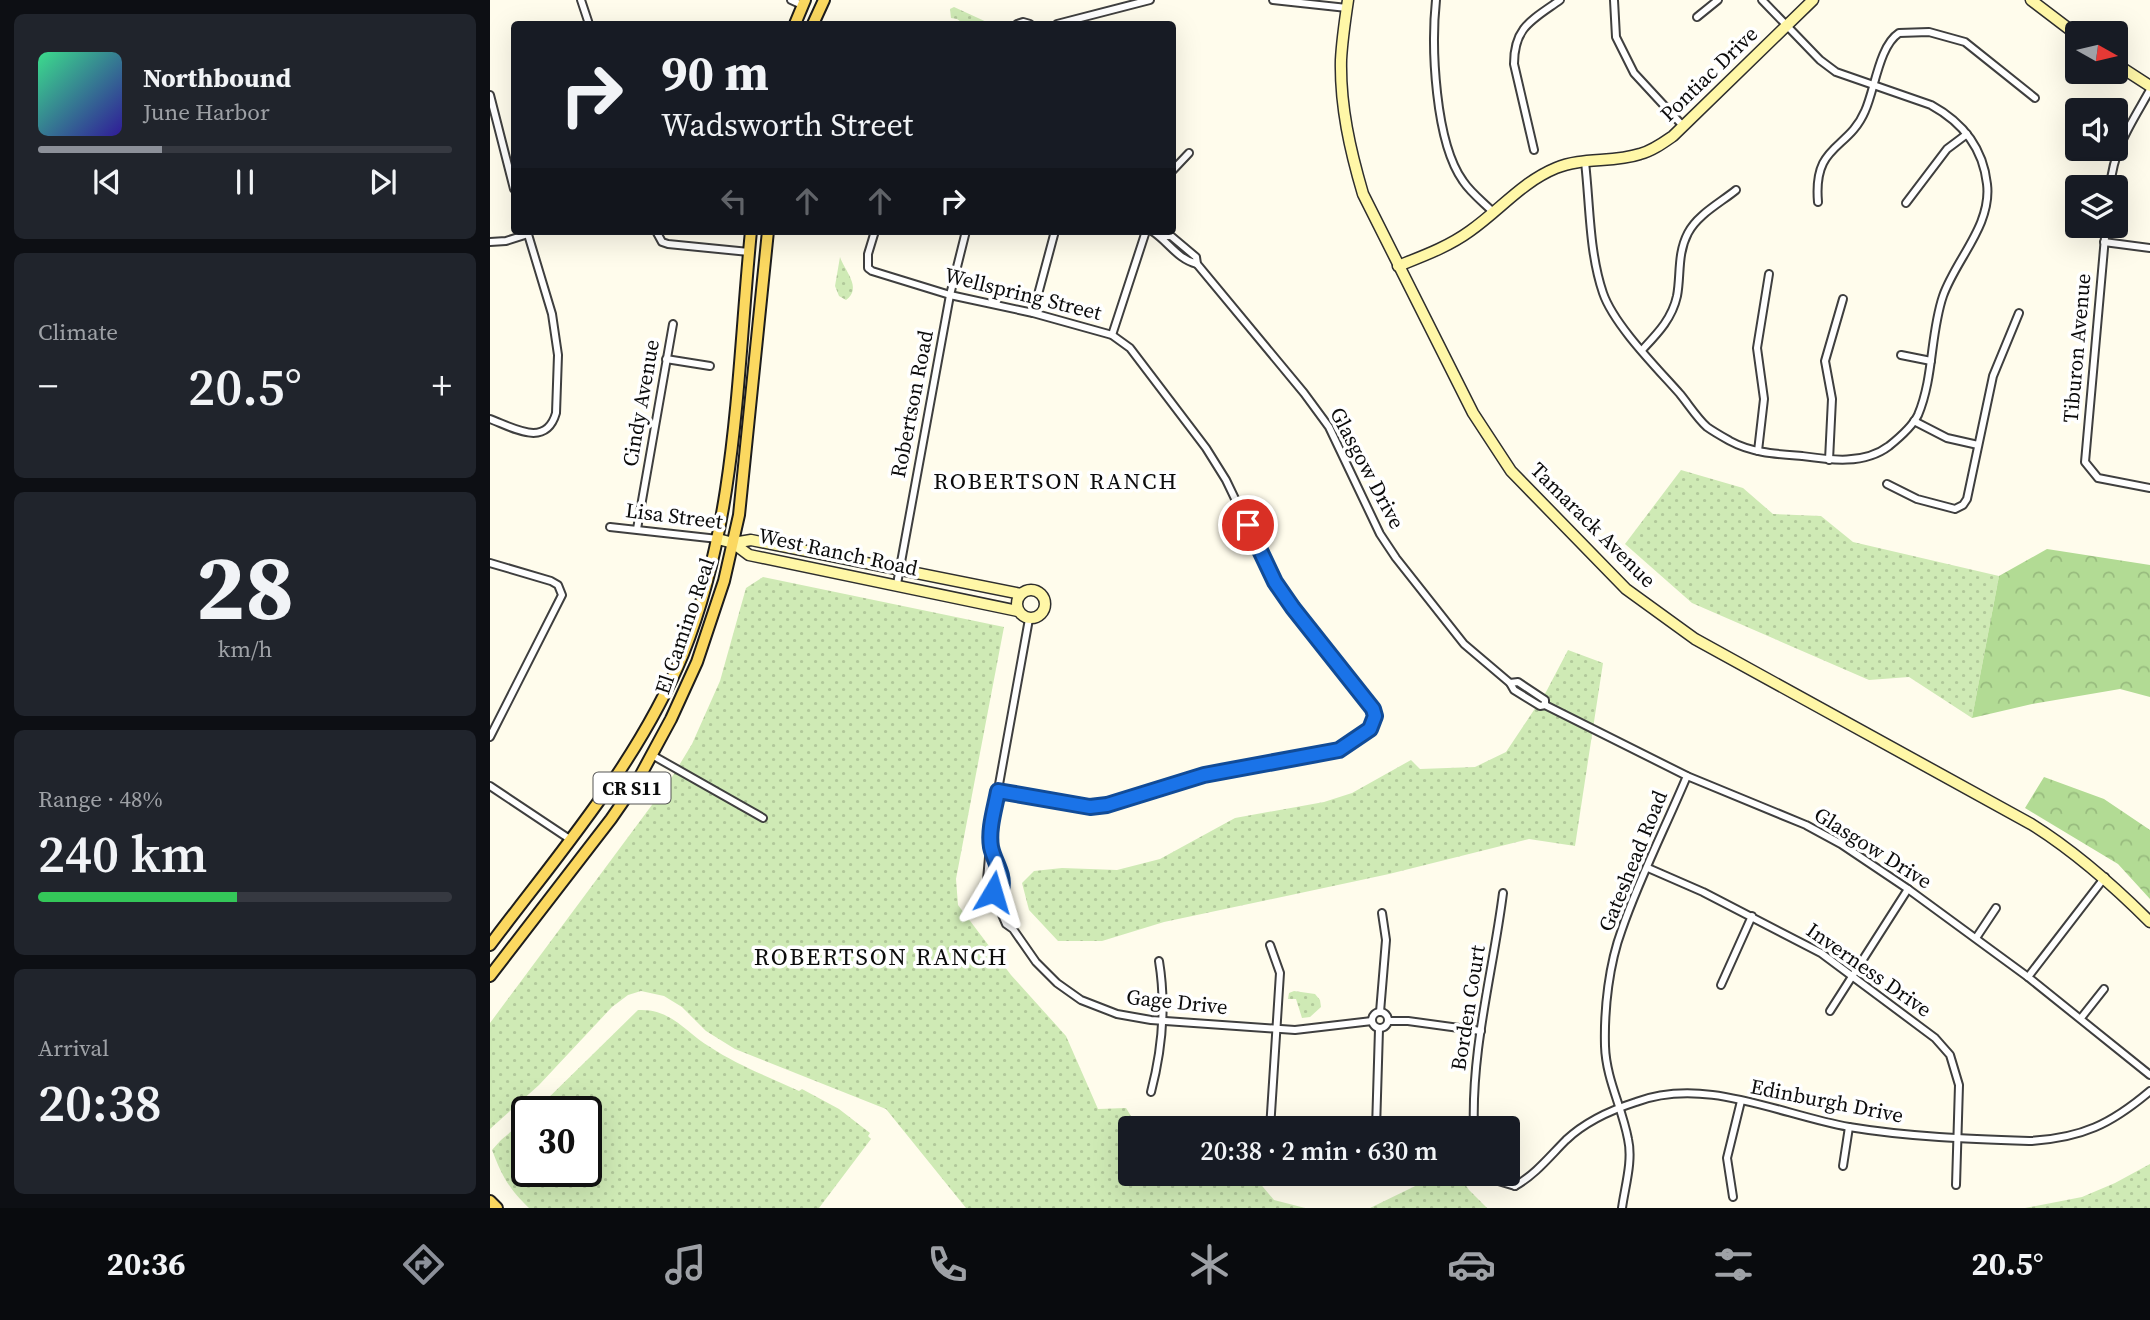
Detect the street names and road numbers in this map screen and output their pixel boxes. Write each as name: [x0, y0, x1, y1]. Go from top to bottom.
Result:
street label: Pontiac Drive: [1653, 20, 1764, 128]
street label: Wellspring Street: [942, 260, 1105, 327]
street label: Tiburon Avenue: [2056, 272, 2097, 424]
street label: Robertson Road: [883, 328, 940, 480]
street label: Cindy Avenue: [615, 337, 666, 469]
street label: Glasgow Drive: [1323, 402, 1412, 534]
street label: Tamarack Avenue: [1524, 455, 1663, 594]
street label: Lisa Street: [624, 495, 725, 536]
street label: West Ranch Road: [756, 520, 921, 583]
street label: El Camino Real: [648, 554, 721, 698]
road number: CR S11: [594, 772, 670, 804]
street label: Gateshead Road: [1591, 786, 1674, 936]
street label: Glasgow Drive: [1809, 800, 1938, 895]
street label: Inverness Drive: [1801, 916, 1938, 1024]
street label: Borden Court: [1443, 943, 1492, 1073]
street label: Gage Drive: [1125, 982, 1229, 1021]
street label: Edinburgh Drive: [1748, 1071, 1906, 1130]

